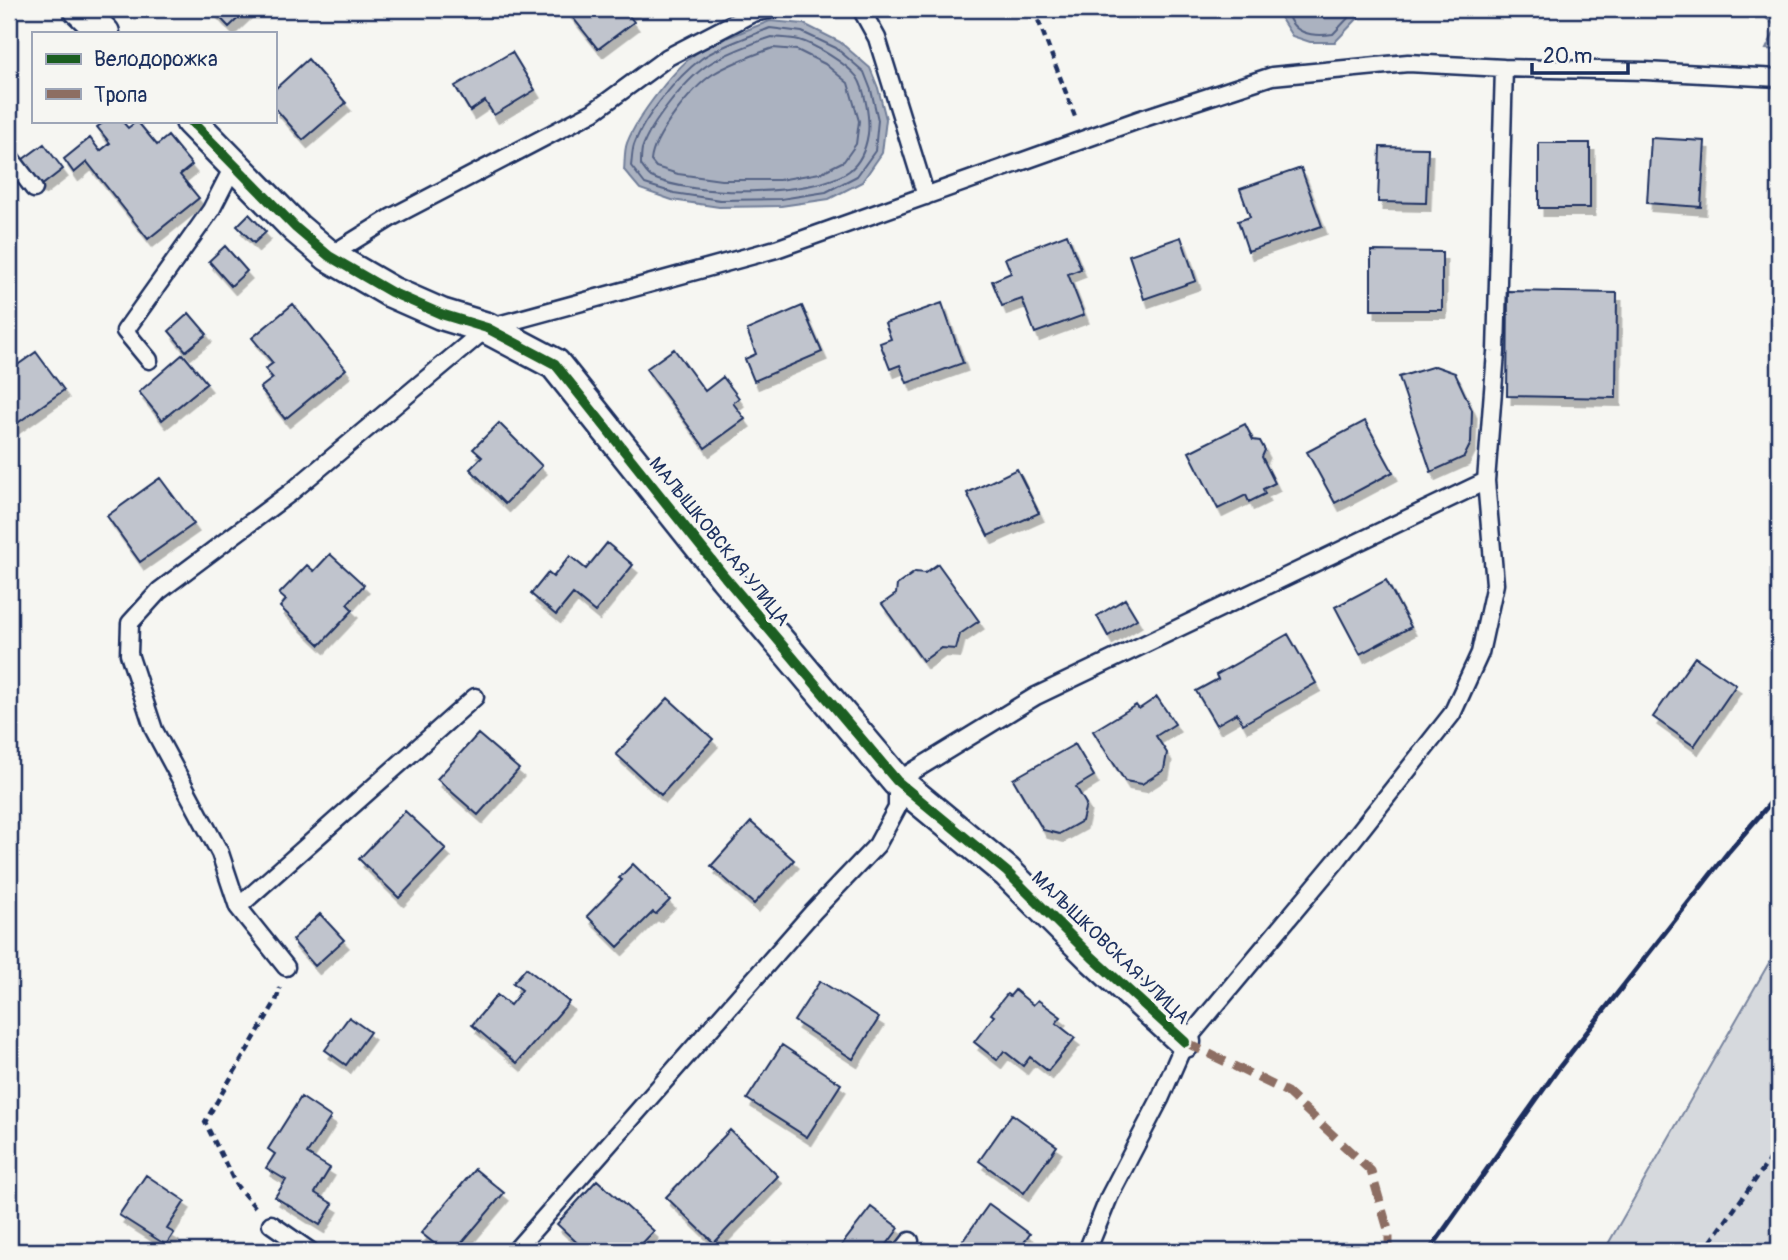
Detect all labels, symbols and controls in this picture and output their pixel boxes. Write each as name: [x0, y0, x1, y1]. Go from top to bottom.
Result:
legend: [32, 32, 276, 122]
scale bar: [1532, 32, 1629, 76]
text: 20 m: [1543, 43, 1592, 70]
text: Велодорожка: [94, 46, 218, 73]
text: Тропа: [94, 82, 147, 109]
street label: МАЛЫШКОВСКАЯ УЛИЦА: [644, 452, 795, 631]
street label: МАЛЫШКОВСКАЯ УЛИЦА: [1026, 866, 1194, 1029]

